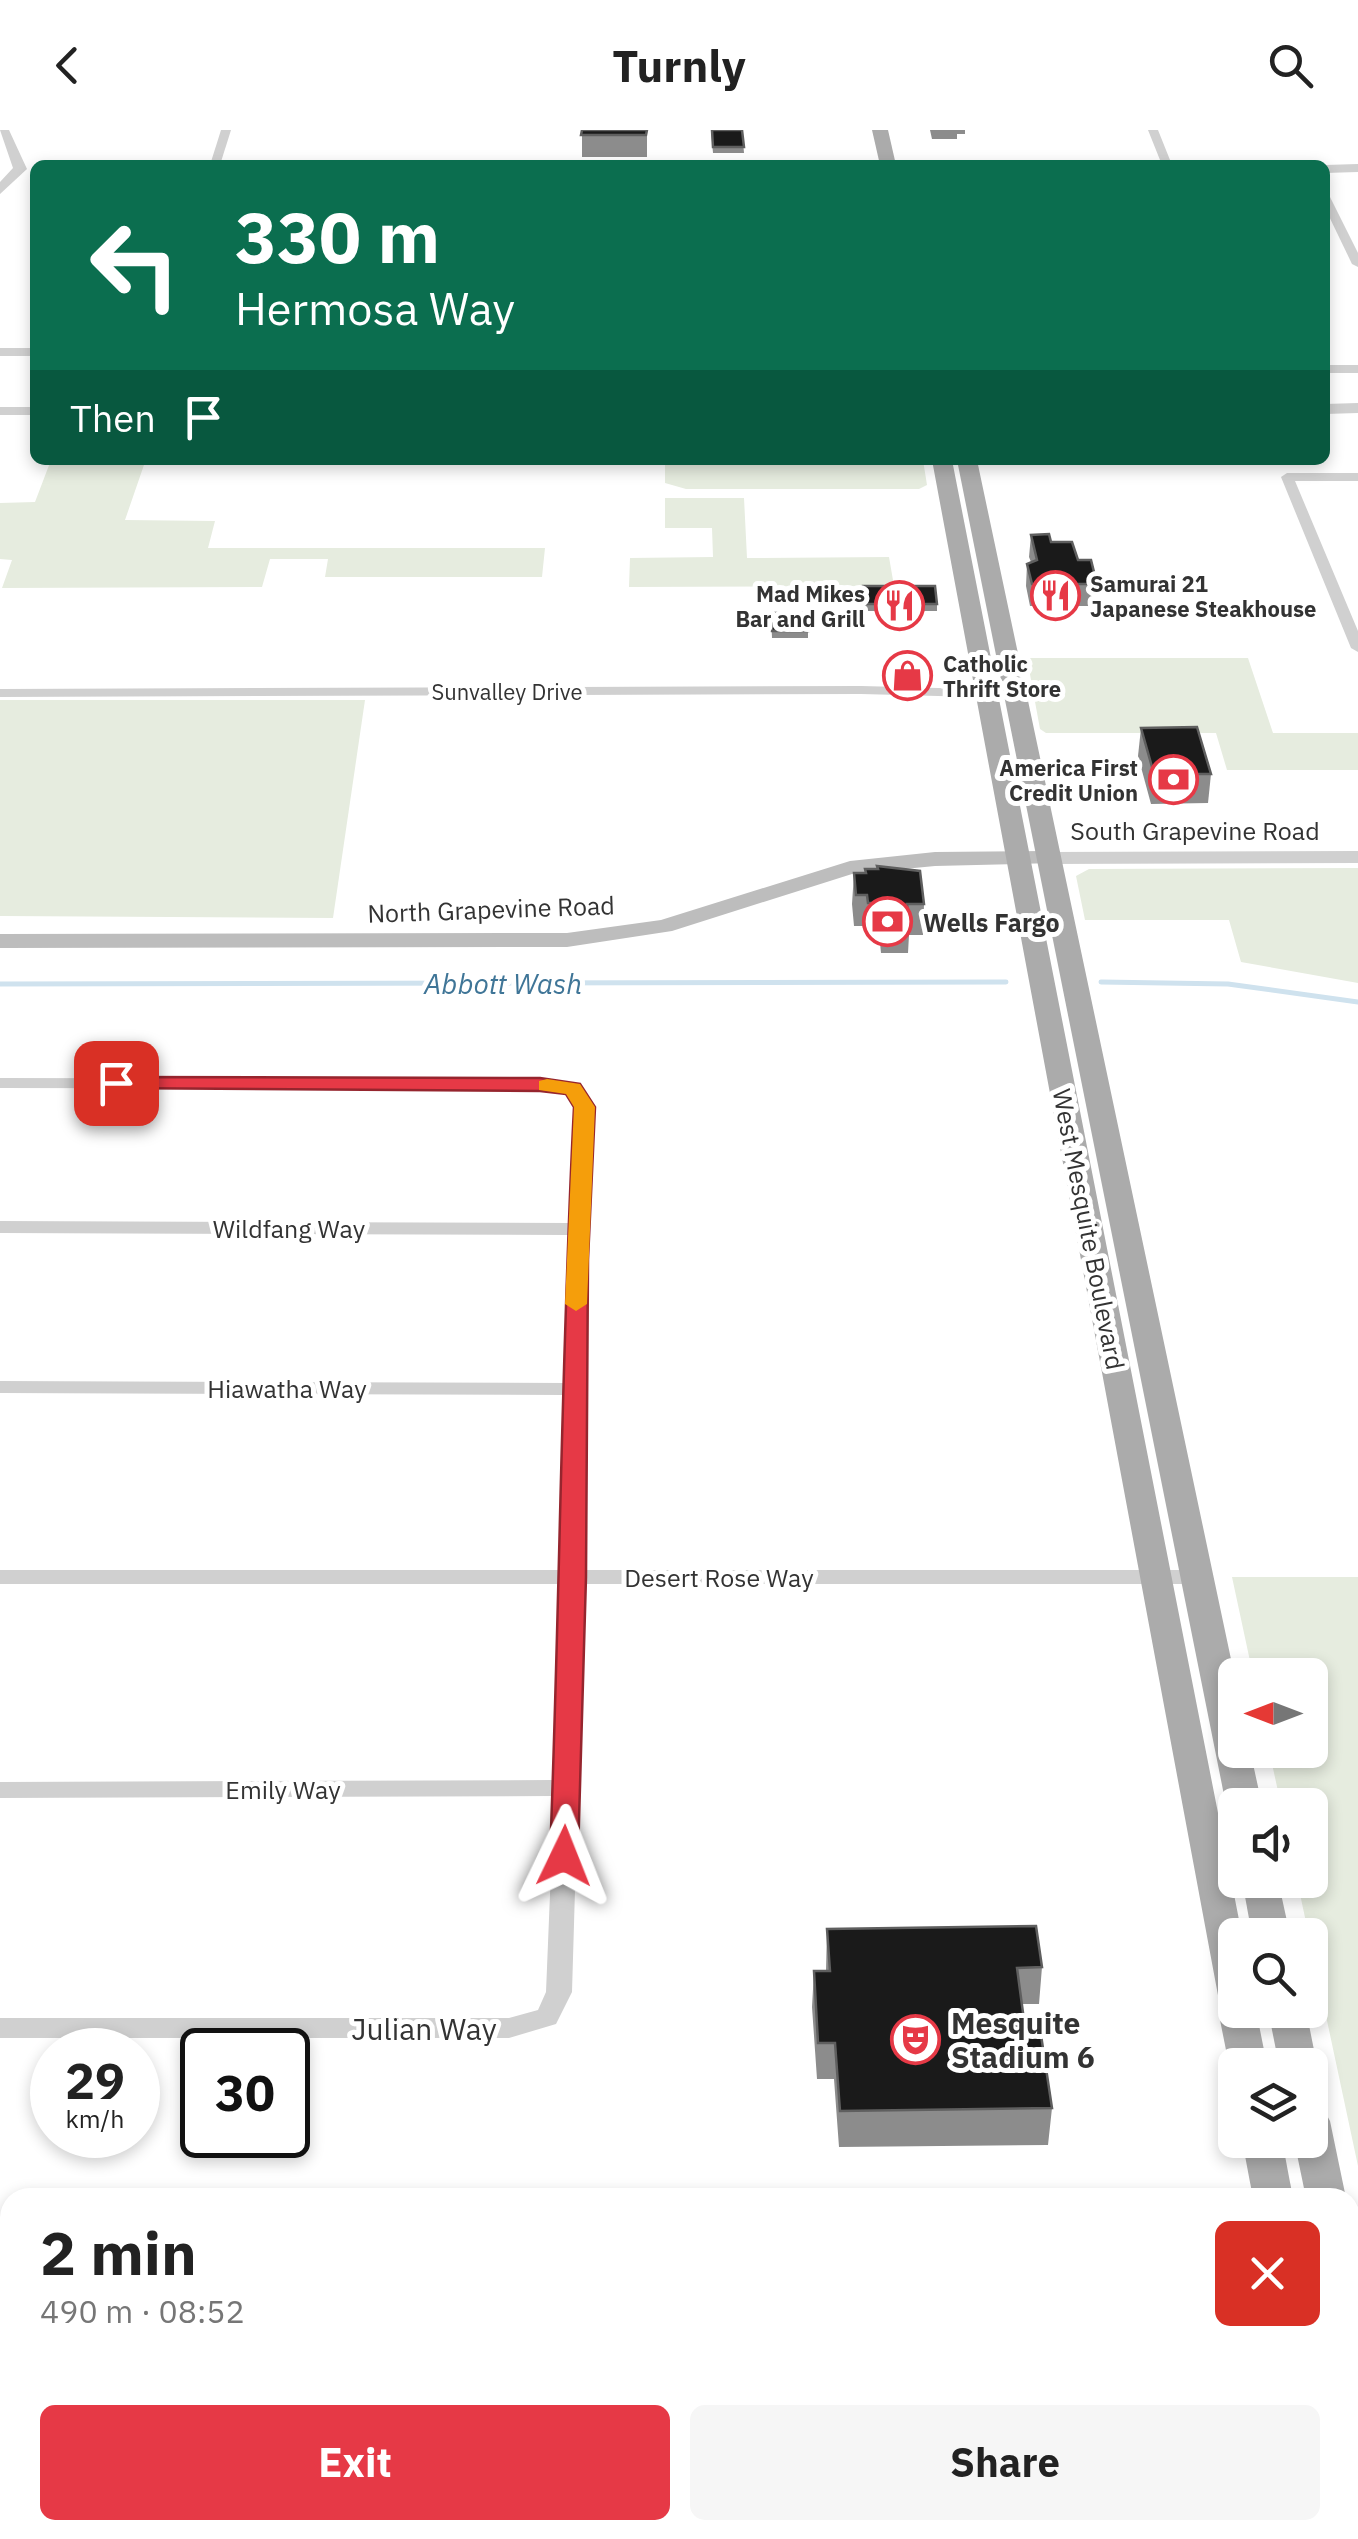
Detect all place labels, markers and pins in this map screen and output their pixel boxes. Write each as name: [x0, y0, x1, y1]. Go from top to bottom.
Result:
place label: Samurai 21 Japanese Steakhouse: [1090, 569, 1316, 623]
restaurant icon: Samurai 21 Japanese Steakhouse: [1029, 570, 1081, 622]
place label: Mad Mikes Bar and Grill: [735, 579, 865, 633]
restaurant icon: Mad Mikes Bar and Grill: [874, 580, 926, 632]
place label: Catholic Thrift Store: [943, 649, 1061, 703]
shop icon: Catholic Thrift Store: [882, 650, 934, 702]
place label: America First Credit Union: [999, 753, 1138, 807]
bank icon: America First Credit Union: [1147, 754, 1199, 806]
bank icon: Wells Fargo: [862, 896, 914, 948]
place label: Wells Fargo: [923, 906, 1060, 939]
pin: [74, 1041, 159, 1126]
place label: Mesquite Stadium 6: [951, 2003, 1095, 2076]
theatre icon: Mesquite Stadium 6: [890, 2013, 942, 2065]

